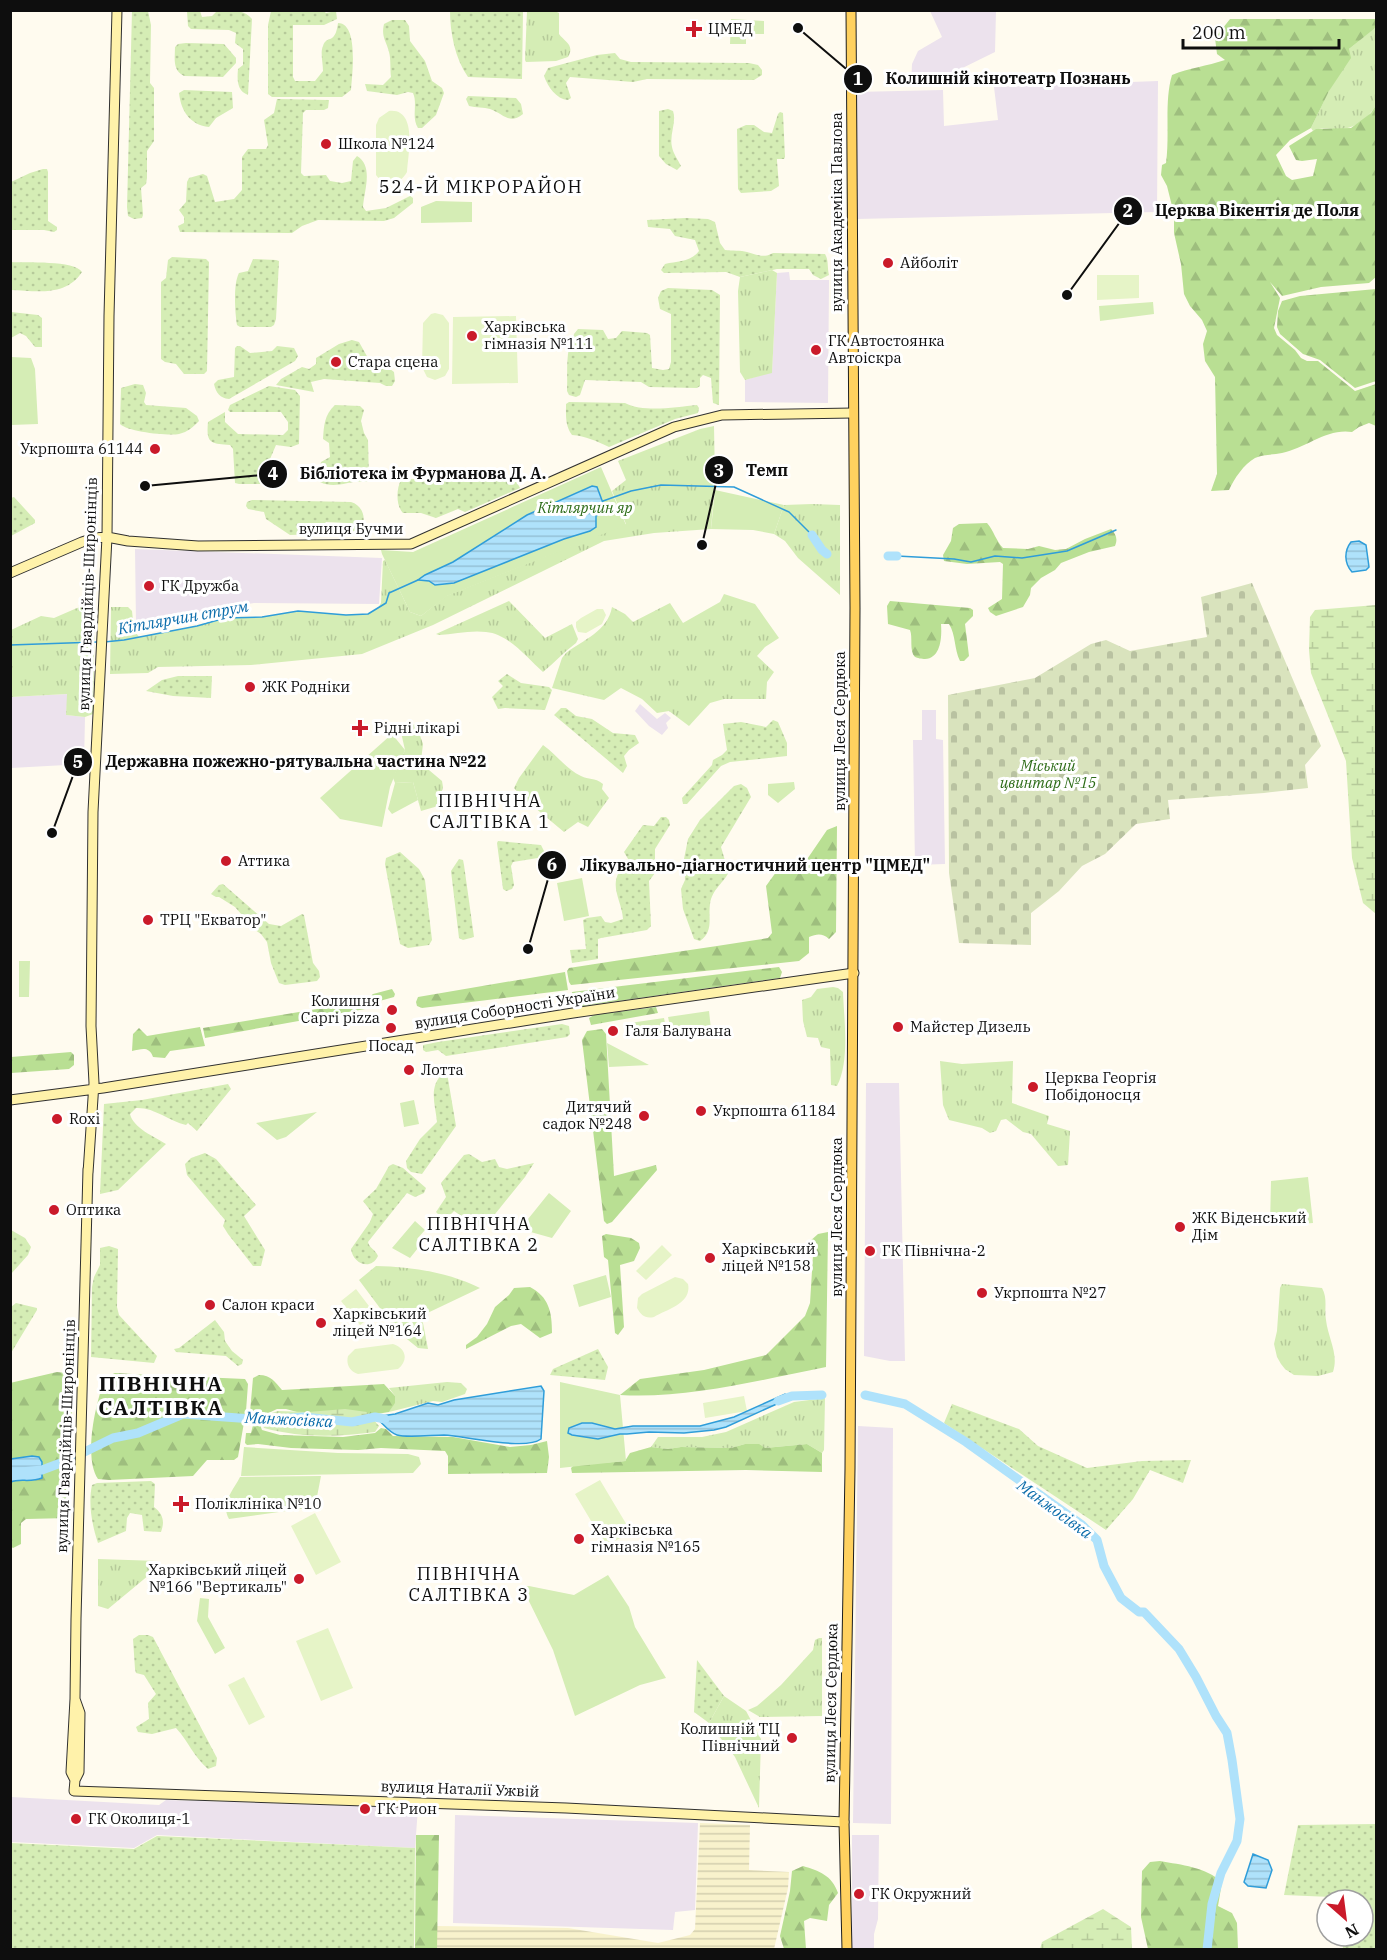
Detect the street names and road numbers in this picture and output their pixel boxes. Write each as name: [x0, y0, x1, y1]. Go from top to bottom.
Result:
street label: вулиця Академіка Павлова: [827, 112, 846, 312]
street label: вулиця Гвардійців-Широнінців: [74, 477, 101, 711]
street label: вулиця Бучми: [299, 519, 403, 538]
street label: вулиця Леся Сердюка: [830, 651, 849, 811]
street label: вулиця Соборності України: [413, 982, 617, 1033]
street label: вулиця Леся Сердюка: [827, 1137, 846, 1297]
street label: вулиця Гвардійців-Широнінців: [52, 1319, 79, 1553]
street label: вулиця Леся Сердюка: [820, 1623, 841, 1783]
street label: вулиця Наталії Ужвій: [380, 1776, 540, 1801]

